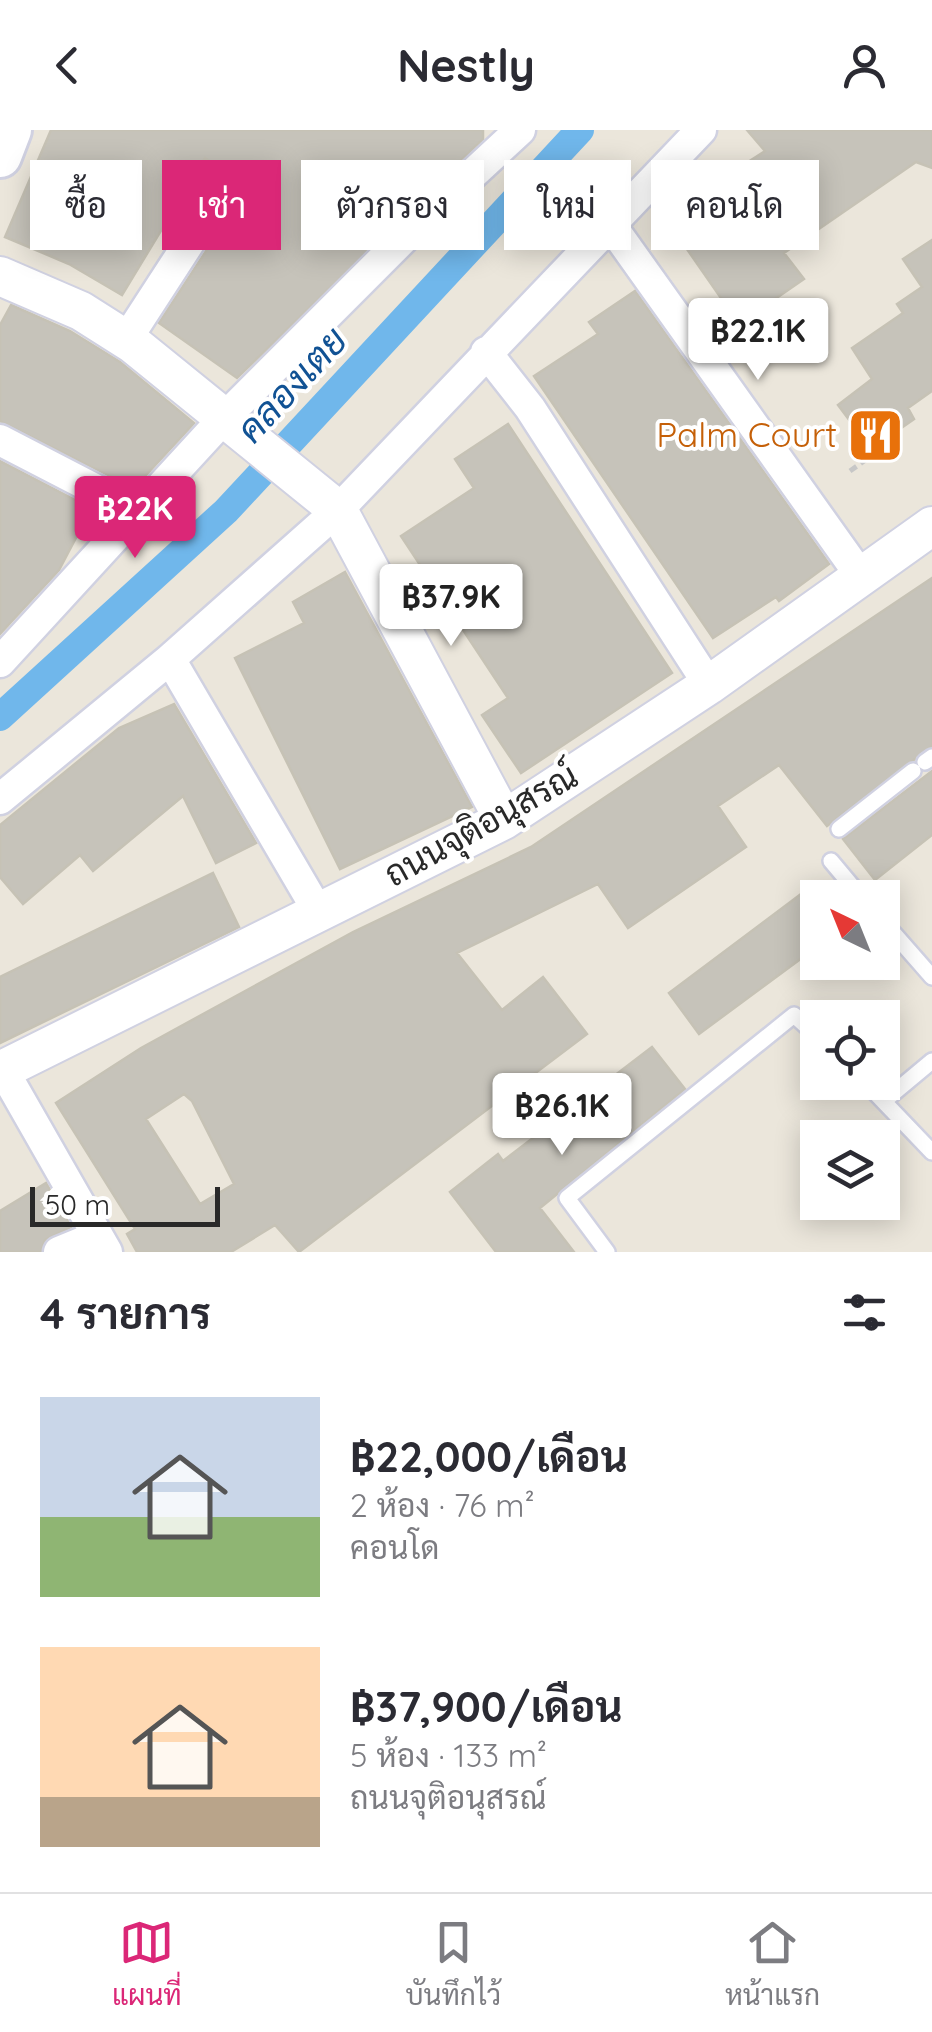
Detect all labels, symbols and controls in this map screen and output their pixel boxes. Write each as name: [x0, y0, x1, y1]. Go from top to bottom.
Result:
text: Nestly: [397, 37, 535, 93]
icon: back: [40, 38, 95, 93]
icon: person: [837, 38, 892, 93]
chip: ซื้อ: [30, 160, 142, 250]
chip: เช่า: [162, 160, 281, 250]
chip: ตัวกรอง: [301, 160, 484, 250]
chip: ใหม่: [504, 160, 631, 250]
chip: คอนโด: [651, 160, 819, 250]
pin: ฿22.1K: [677, 298, 839, 383]
text: ฿22.1K: [710, 310, 806, 350]
water label: คลองเตย: [226, 316, 357, 452]
restaurant icon: Palm Court: [846, 405, 906, 465]
place label: Palm Court: [656, 412, 837, 456]
pin: ฿22K: [76, 476, 194, 561]
text: ฿22K: [97, 488, 173, 528]
pin: ฿37.9K: [370, 564, 532, 649]
text: ฿37.9K: [402, 576, 500, 616]
street label: ถนนจุติอนุสรณ์: [376, 753, 587, 898]
north arrow: [800, 880, 900, 980]
map controls: [800, 880, 900, 1220]
button: locate: [800, 1000, 900, 1100]
pin: ฿26.1K: [481, 1073, 643, 1158]
text: ฿26.1K: [515, 1085, 609, 1125]
button: layers: [800, 1120, 900, 1220]
scale bar: [30, 1182, 220, 1226]
text: 50 m: [45, 1187, 110, 1222]
icon: filters: [837, 1285, 892, 1340]
text: 4 รายการ: [40, 1287, 211, 1340]
text: ฿22,000/เดือน: [350, 1430, 628, 1483]
icon: home: [120, 1437, 240, 1557]
text: 2 ห้อง · 76 m²: [350, 1485, 535, 1525]
text: คอนโด: [350, 1527, 440, 1567]
text: ฿37,900/เดือน: [350, 1680, 623, 1733]
icon: home: [120, 1687, 240, 1807]
text: 5 ห้อง · 133 m²: [350, 1735, 547, 1775]
text: ถนนจุติอนุสรณ์: [350, 1777, 546, 1817]
tab: แผนที่: [112, 1915, 182, 2012]
tab: บันทึกไว้: [406, 1915, 501, 2012]
tab: หน้าแรก: [725, 1915, 820, 2012]

